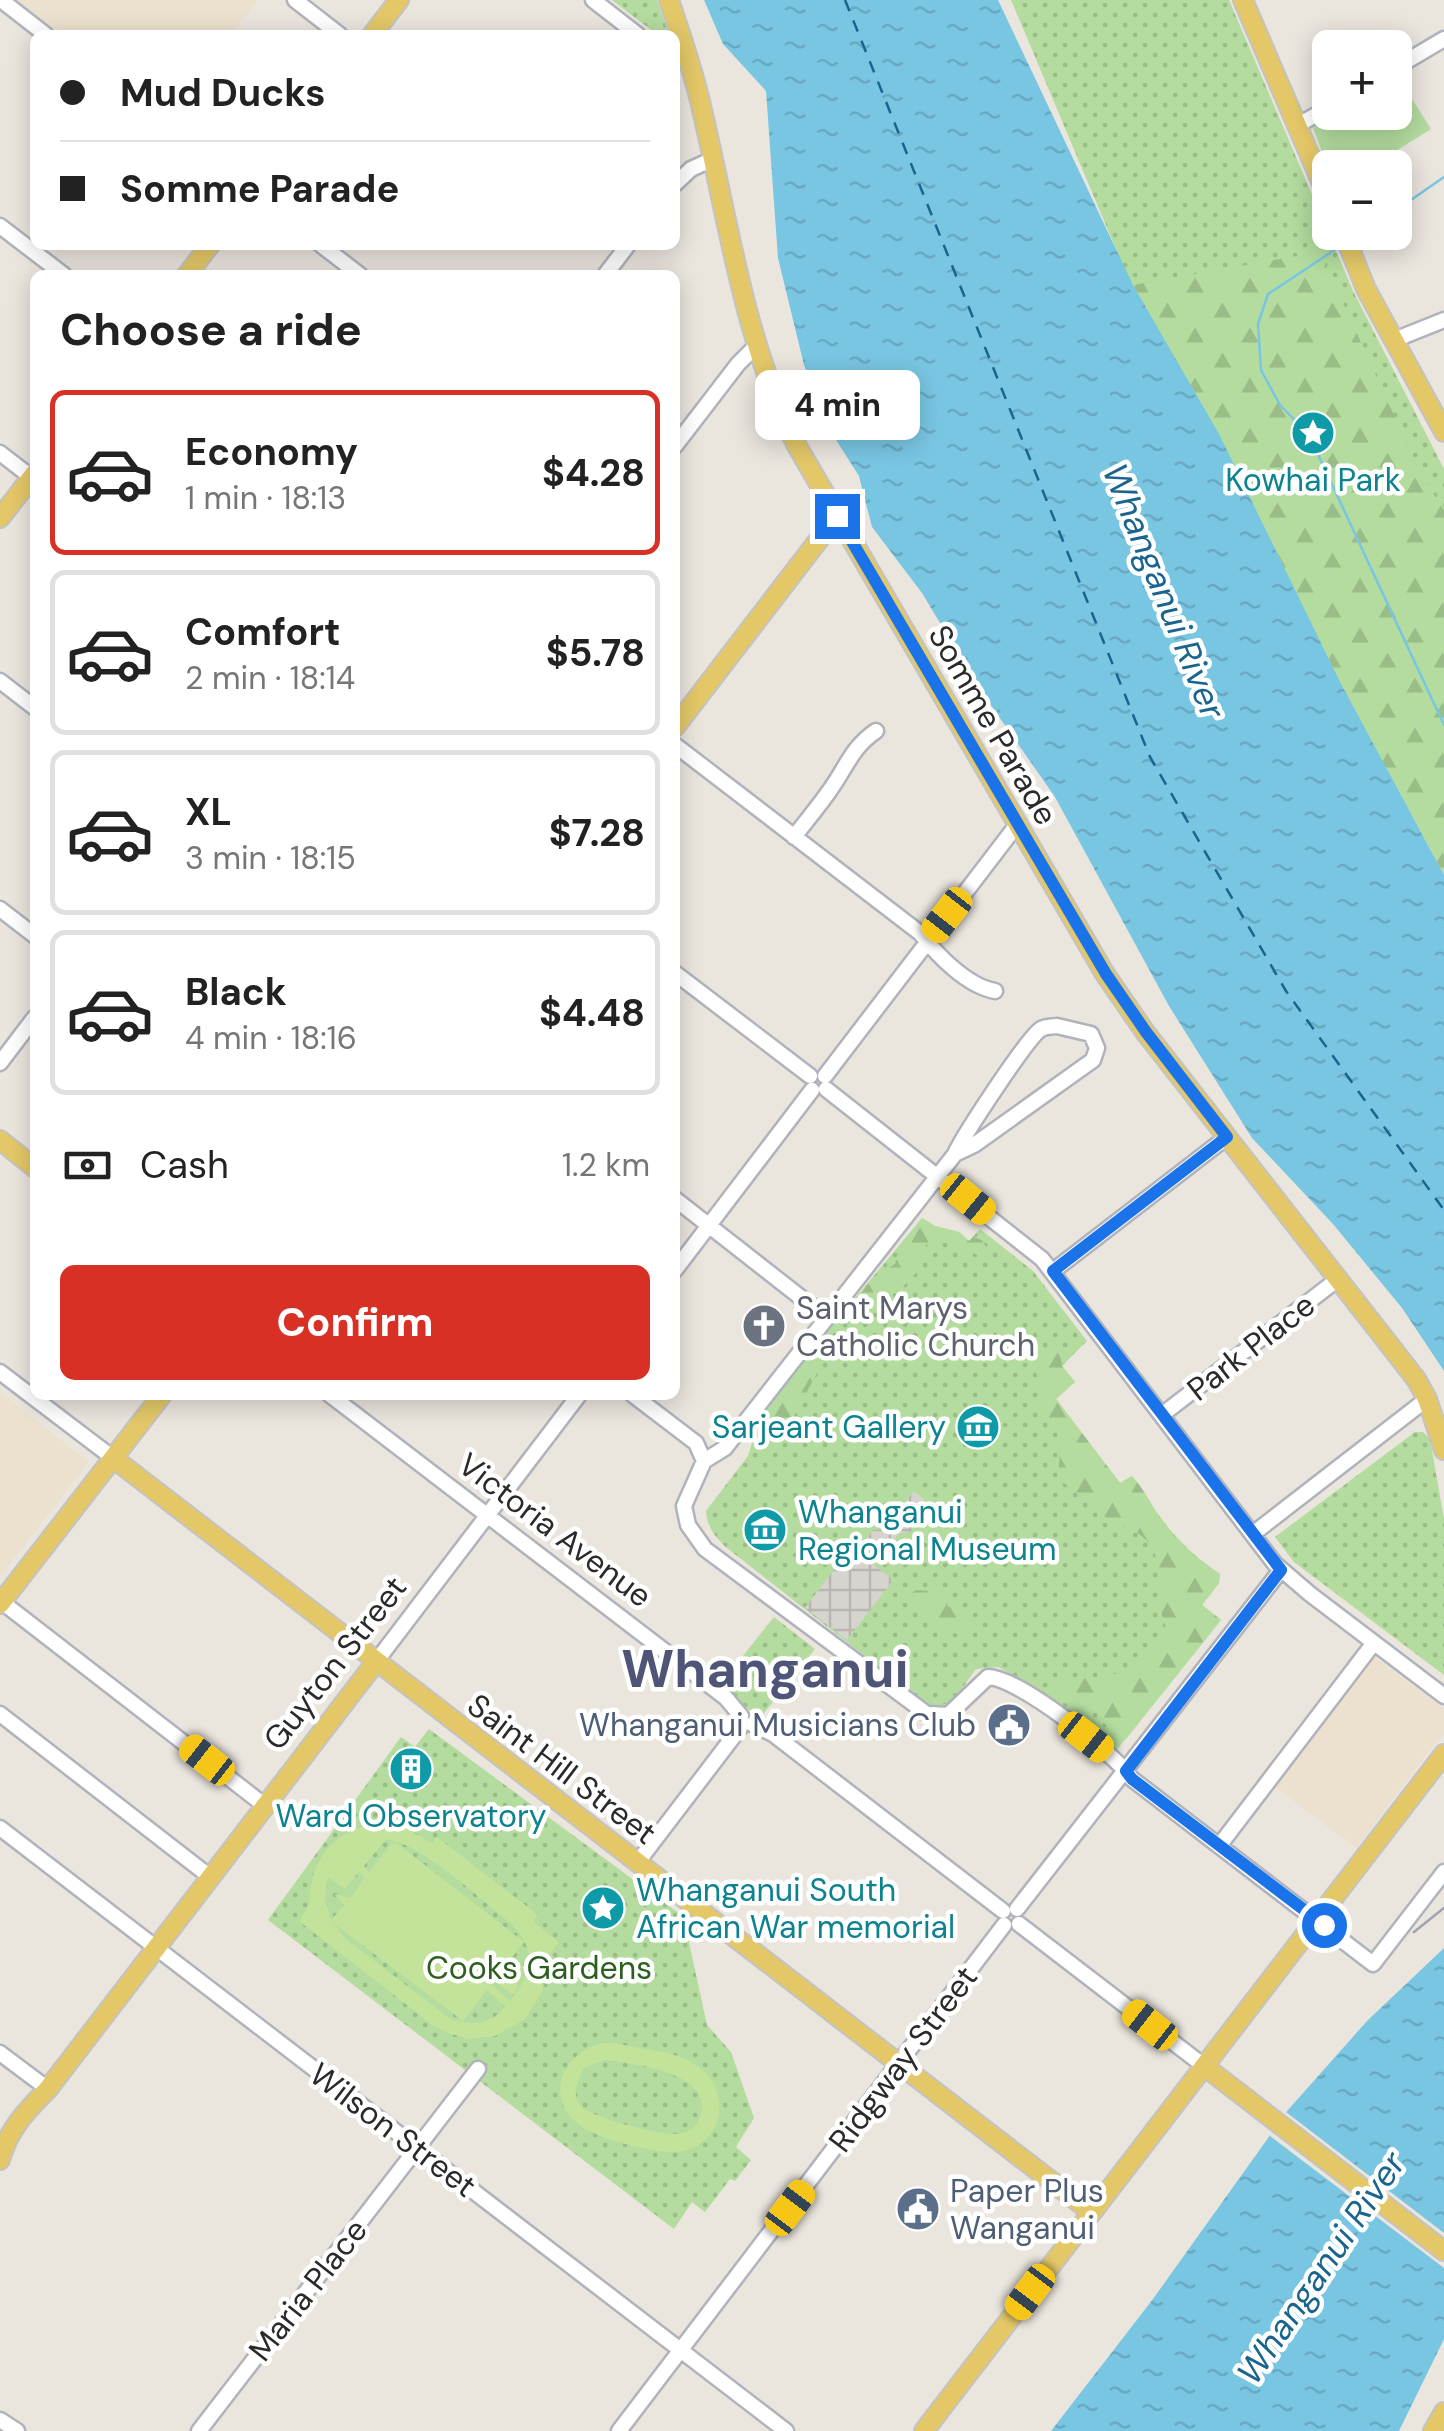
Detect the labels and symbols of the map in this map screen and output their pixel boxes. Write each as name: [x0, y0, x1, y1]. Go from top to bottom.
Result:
callout: 4 min: [754, 371, 920, 441]
place icon: Kowhai Park: [1290, 410, 1336, 456]
water label: Whanganui River: [1092, 457, 1236, 726]
place label: Kowhai Park: [1225, 459, 1401, 501]
route end: [815, 494, 860, 539]
street label: Somme Parade: [919, 618, 1067, 832]
car: [917, 882, 977, 948]
car: [935, 1168, 1001, 1230]
street label: Park Place: [1178, 1284, 1324, 1410]
place label: Saint Marys Catholic Church: [796, 1287, 1035, 1366]
church icon: Saint Marys Catholic Church: [741, 1303, 787, 1349]
museum icon: Sarjeant Gallery: [955, 1404, 1001, 1450]
place label: Sarjeant Gallery: [712, 1406, 946, 1448]
street label: Victoria Avenue: [450, 1443, 660, 1617]
place label: Whanganui Regional Museum: [798, 1491, 1056, 1570]
museum icon: Whanganui Regional Museum: [742, 1507, 788, 1553]
street label: Guyton Street: [254, 1568, 416, 1758]
district label: Whanganui: [621, 1635, 909, 1703]
street label: Saint Hill Street: [459, 1684, 665, 1854]
public building icon: Whanganui Musicians Club: [986, 1702, 1032, 1748]
place label: Whanganui Musicians Club: [579, 1704, 976, 1746]
car: [1053, 1707, 1119, 1767]
car: [174, 1730, 240, 1790]
building icon: Ward Observatory: [388, 1746, 434, 1792]
place label: Ward Observatory: [275, 1795, 547, 1837]
place label: Whanganui South African War memorial: [636, 1869, 955, 1948]
place icon: Whanganui South African War memorial: [580, 1885, 626, 1931]
route start: [1302, 1903, 1347, 1948]
park label: Cooks Gardens: [426, 1947, 652, 1989]
street label: Ridgway Street: [819, 1958, 987, 2160]
car: [1117, 1995, 1183, 2055]
street label: Wilson Street: [301, 2054, 485, 2206]
water label: Whanganui River: [1226, 2142, 1416, 2393]
place label: Paper Plus Wanganui: [950, 2170, 1104, 2249]
car: [760, 2175, 820, 2241]
public building icon: Paper Plus Wanganui: [895, 2186, 941, 2232]
street label: Maria Place: [239, 2210, 377, 2370]
car: [1000, 2259, 1060, 2325]

